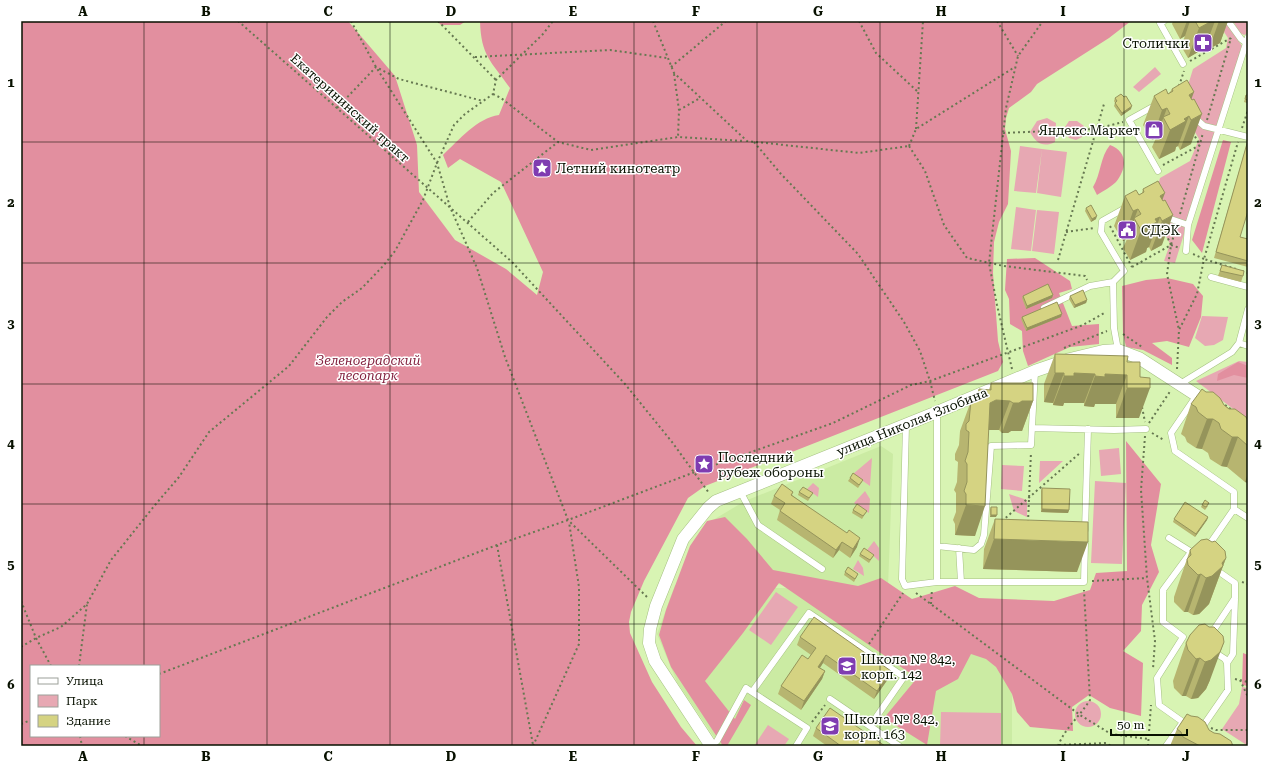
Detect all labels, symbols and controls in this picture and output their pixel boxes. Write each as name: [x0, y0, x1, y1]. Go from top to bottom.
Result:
text: A: [78, 4, 88, 19]
text: B: [201, 4, 211, 19]
text: C: [323, 4, 333, 19]
text: D: [446, 4, 456, 19]
text: E: [569, 4, 577, 19]
text: F: [692, 4, 700, 19]
text: G: [813, 4, 823, 19]
text: H: [936, 4, 947, 19]
text: I: [1060, 4, 1066, 19]
text: J: [1182, 4, 1190, 19]
pharmacy icon: Столички: [1192, 32, 1214, 54]
place label: Столички: [1122, 36, 1189, 51]
street label: Екатерининский тракт: [288, 51, 412, 165]
text: 1: [7, 75, 15, 90]
text: 1: [1254, 75, 1262, 90]
shop icon: Яндекс.Маркет: [1143, 119, 1165, 141]
place label: Яндекс.Маркет: [1039, 123, 1140, 138]
place icon: Летний кинотеатр: [531, 157, 553, 179]
place label: Летний кинотеатр: [556, 161, 680, 176]
text: 2: [7, 195, 15, 210]
text: 2: [1254, 195, 1262, 210]
public building icon: СДЭК: [1116, 219, 1138, 241]
place label: СДЭК: [1141, 223, 1180, 238]
text: 3: [7, 316, 15, 331]
text: 3: [1254, 316, 1262, 331]
park label: Зеленоградский лесопарк: [316, 353, 420, 383]
street label: улица Николая Злобина: [834, 385, 990, 459]
text: 4: [7, 436, 15, 451]
text: 4: [1254, 436, 1262, 451]
place label: Последний рубеж обороны: [718, 450, 824, 480]
place icon: Последний рубеж обороны: [693, 453, 715, 475]
text: 5: [7, 557, 15, 572]
text: 5: [1254, 557, 1262, 572]
place label: Школа № 842, корп. 142: [861, 652, 955, 682]
school or university icon: Школа № 842, корп. 142: [836, 655, 858, 677]
legend: [30, 665, 160, 737]
text: Улица: [66, 674, 104, 688]
text: 6: [7, 677, 15, 692]
text: 6: [1254, 677, 1262, 692]
text: Парк: [66, 694, 98, 708]
scale bar: [1111, 711, 1187, 737]
place label: Школа № 842, корп. 163: [844, 712, 938, 742]
text: Здание: [66, 714, 111, 728]
school or university icon: Школа № 842, корп. 163: [819, 715, 841, 737]
text: 50 m: [1117, 718, 1144, 732]
text: A: [78, 749, 88, 764]
text: B: [201, 749, 211, 764]
text: C: [323, 749, 333, 764]
text: D: [446, 749, 456, 764]
text: E: [569, 749, 577, 764]
text: F: [692, 749, 700, 764]
text: G: [813, 749, 823, 764]
text: H: [936, 749, 947, 764]
text: I: [1060, 749, 1066, 764]
text: J: [1182, 749, 1190, 764]

